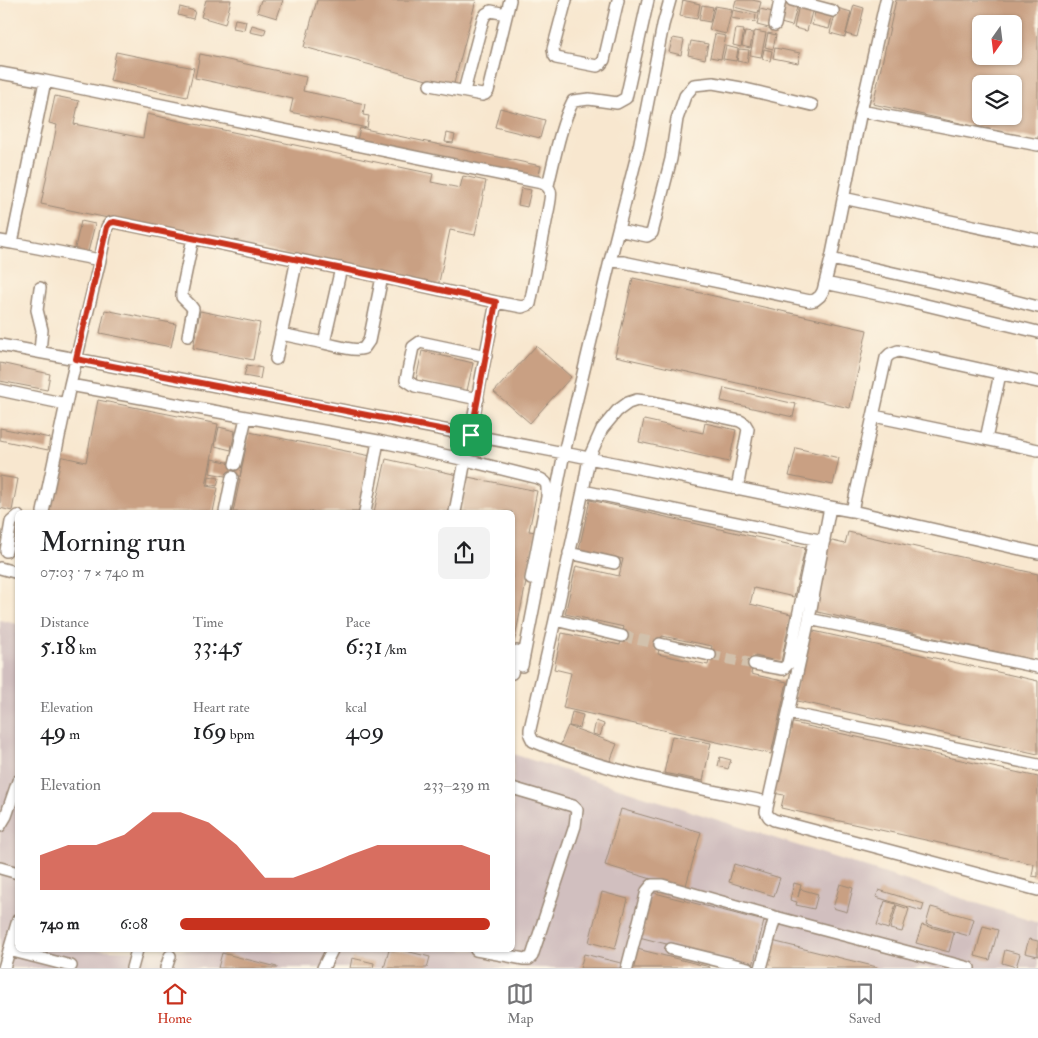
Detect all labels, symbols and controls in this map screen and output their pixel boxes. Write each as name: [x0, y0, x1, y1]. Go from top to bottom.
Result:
north arrow: [972, 15, 1022, 65]
map controls: [972, 15, 1022, 125]
button: layers: [972, 75, 1022, 125]
pin: [450, 414, 492, 456]
icon: arrive: [457, 421, 485, 449]
text: Morning run: [40, 525, 186, 560]
button: share: [438, 527, 490, 579]
text: 07:03 · 7 × 740 m: [40, 562, 144, 582]
text: Distance: [40, 614, 89, 631]
text: Time: [193, 614, 223, 631]
text: Pace: [345, 614, 370, 631]
text: 5.18: [40, 631, 76, 662]
text: 33:45: [193, 631, 243, 662]
text: 6:31: [345, 631, 383, 662]
text: km: [76, 641, 97, 658]
text: /km: [383, 641, 407, 658]
text: Elevation: [40, 699, 93, 716]
text: Heart rate: [193, 699, 250, 716]
text: kcal: [345, 699, 367, 716]
text: 49: [40, 716, 66, 747]
text: 169: [193, 716, 227, 747]
text: 409: [345, 716, 384, 747]
text: m: [66, 726, 80, 743]
text: bpm: [227, 726, 255, 743]
text: Elevation: [40, 775, 101, 795]
text: 233–239 m: [423, 775, 490, 795]
text: 740 m: [40, 914, 80, 934]
text: 6:08: [120, 914, 148, 934]
tab: Home: [157, 980, 192, 1027]
tab: Map: [506, 980, 534, 1027]
tab: Saved: [849, 980, 881, 1027]

